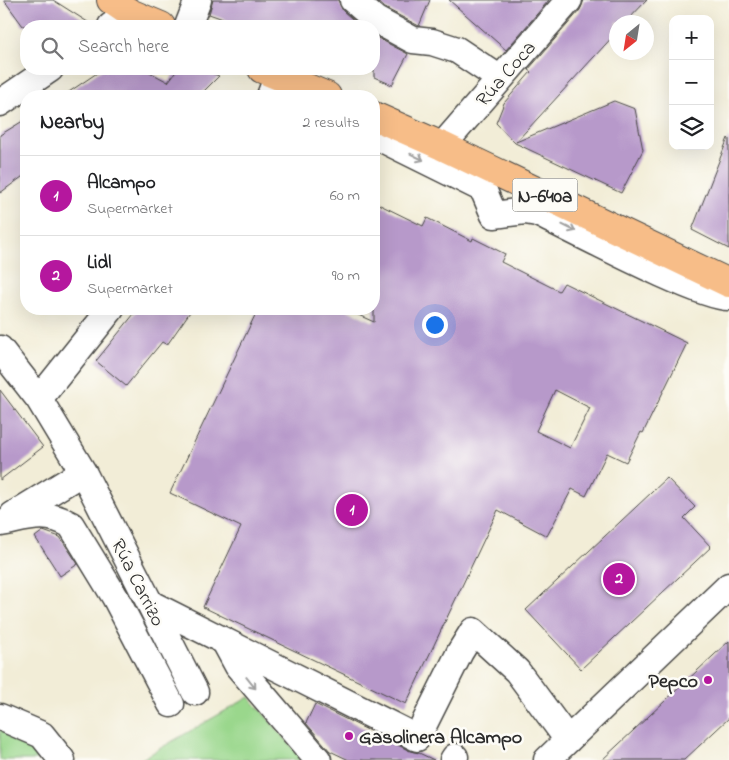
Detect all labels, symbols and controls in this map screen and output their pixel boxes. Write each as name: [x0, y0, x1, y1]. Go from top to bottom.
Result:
north arrow: [609, 15, 654, 60]
map controls: [669, 15, 714, 150]
button: +: [669, 15, 714, 60]
search box: [20, 20, 380, 75]
icon: search: [38, 34, 66, 62]
text: Search here: [78, 34, 169, 61]
street label: Rúa Coca: [470, 35, 544, 114]
button: −: [669, 60, 714, 105]
button: layers: [669, 105, 714, 150]
text: Nearby: [40, 108, 104, 138]
text: 2 results: [302, 111, 360, 135]
one-way arrow: [409, 153, 424, 162]
text: Alcampo: [87, 170, 156, 197]
road number: N-640a: [512, 178, 578, 212]
text: 1: [53, 184, 59, 208]
text: 60 m: [330, 184, 360, 208]
text: Supermarket: [87, 197, 173, 221]
one-way arrow: [561, 224, 576, 233]
text: Lidl: [87, 250, 111, 277]
text: 2: [52, 264, 60, 288]
text: 90 m: [332, 264, 360, 288]
text: Supermarket: [87, 277, 173, 301]
your location: [422, 312, 448, 338]
pin: 1: [336, 491, 368, 529]
street label: Rúa Carrizo: [102, 534, 171, 632]
pin: 2: [603, 560, 635, 598]
place label: Pepco: [649, 668, 698, 697]
marker: Pepco: [702, 674, 714, 686]
one-way arrow: [246, 676, 257, 689]
place label: Gasolinera Alcampo: [359, 724, 522, 753]
marker: Gasolinera Alcampo: [343, 730, 355, 742]

